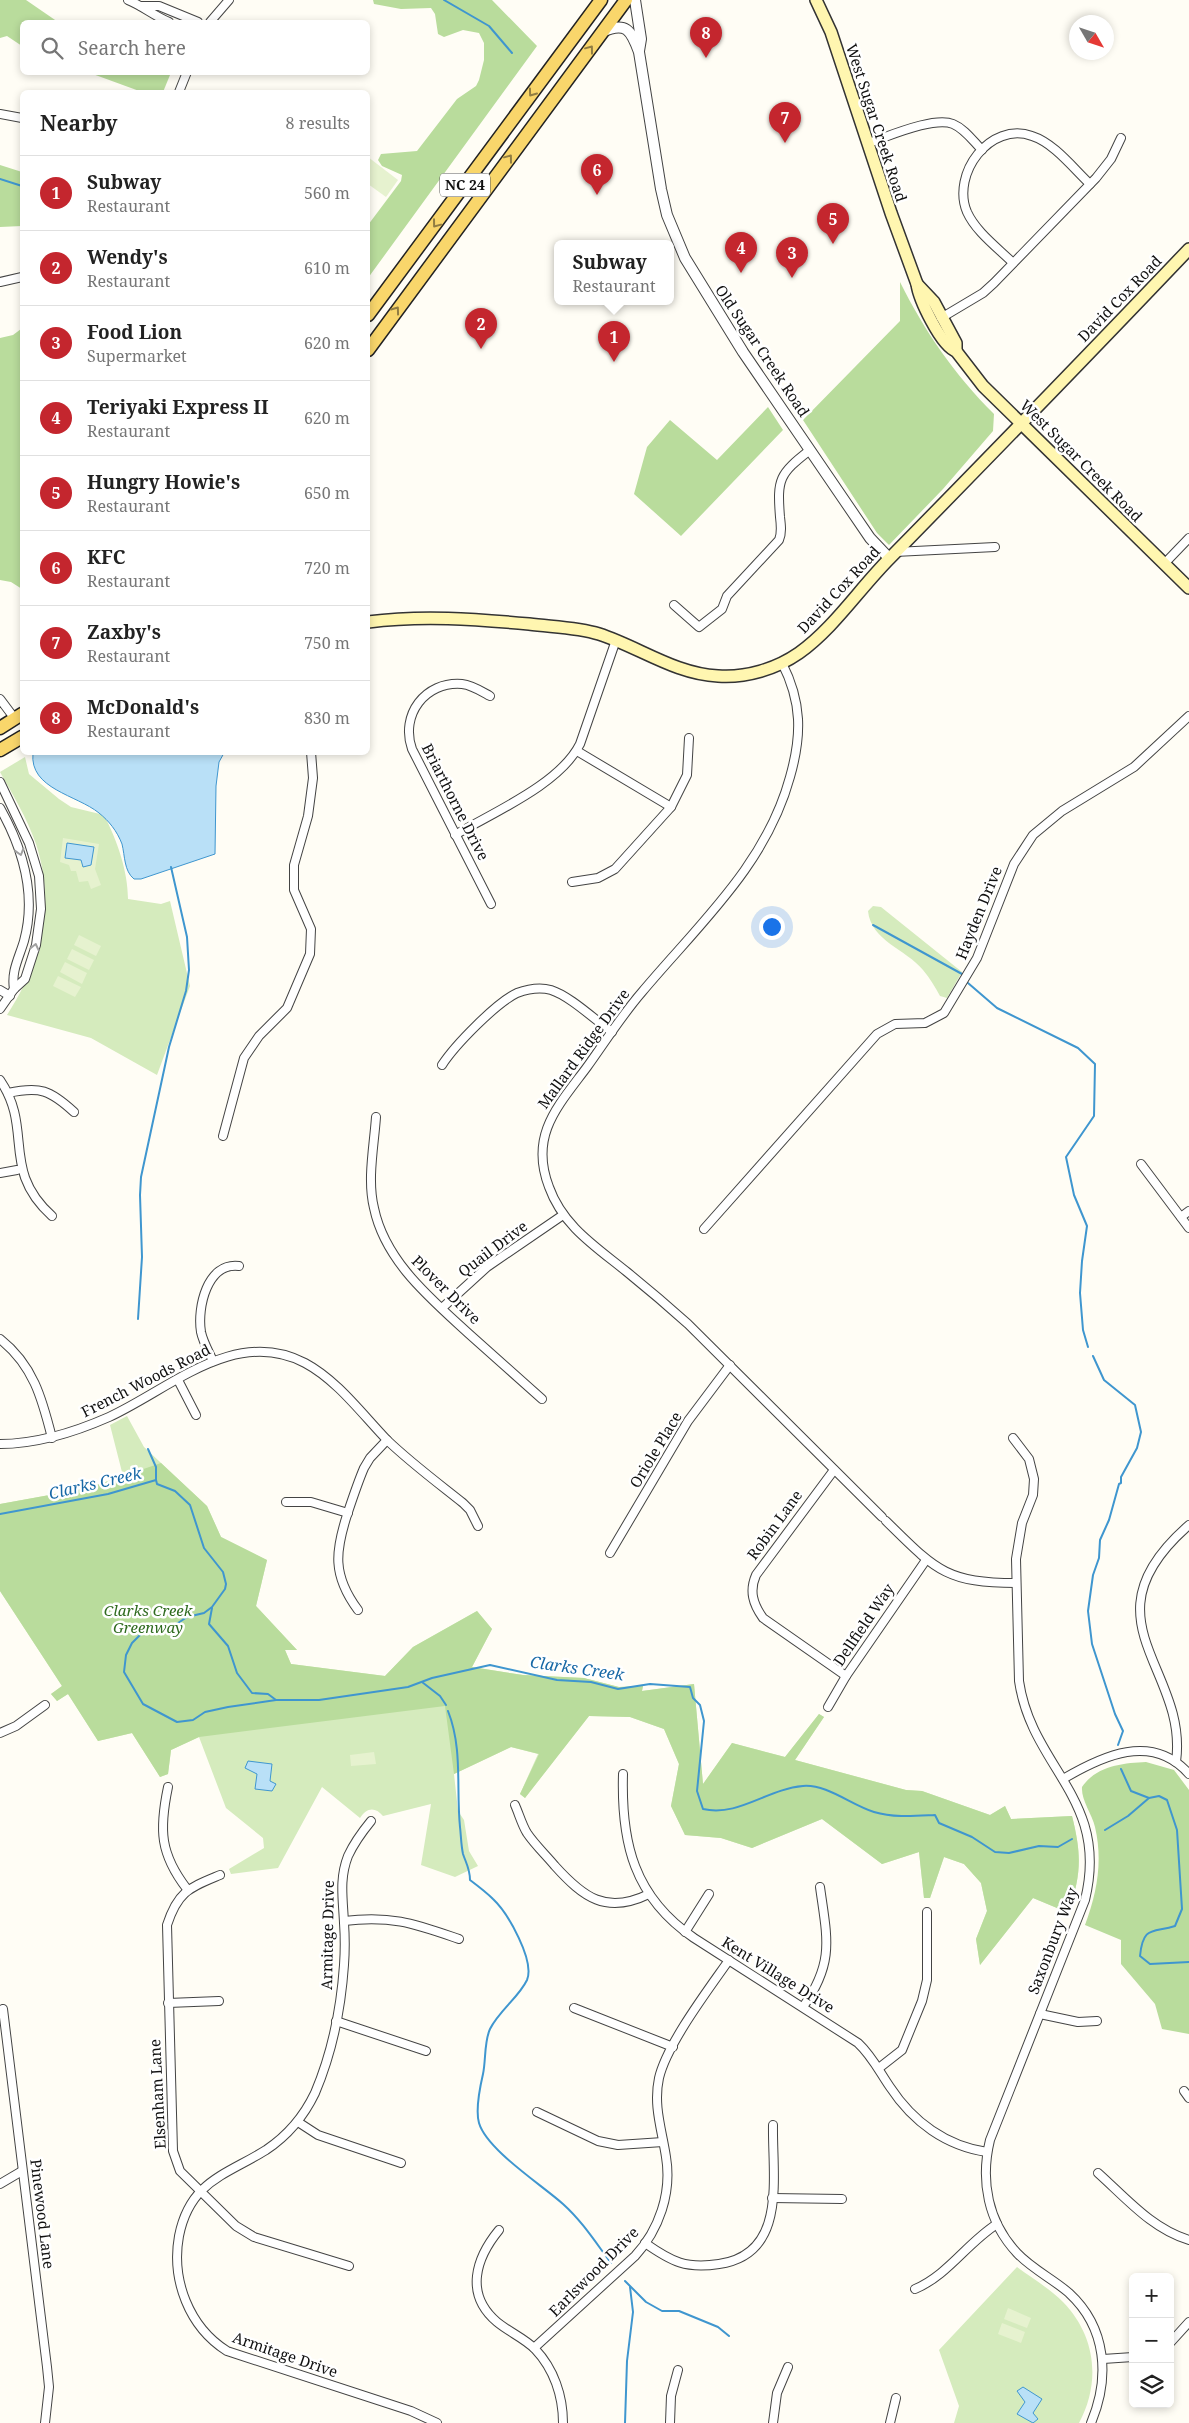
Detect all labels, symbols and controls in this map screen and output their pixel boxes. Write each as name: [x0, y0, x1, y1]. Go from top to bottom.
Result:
north arrow: [1069, 15, 1114, 60]
pin: 8: [690, 17, 722, 58]
search box: [20, 20, 370, 75]
icon: search: [38, 34, 66, 62]
text: Search here: [78, 35, 186, 61]
street label: West Sugar Creek Road: [842, 41, 912, 204]
one-way arrow: [584, 46, 592, 55]
one-way arrow: [529, 87, 538, 97]
pin: 7: [769, 102, 801, 143]
text: Nearby: [40, 109, 118, 137]
text: 8 results: [286, 112, 350, 134]
one-way arrow: [503, 154, 512, 164]
pin: 6: [581, 154, 613, 195]
text: Subway: [87, 169, 161, 195]
road number: NC 24: [440, 174, 490, 196]
text: 1: [51, 182, 61, 204]
text: 560 m: [304, 182, 350, 204]
text: Restaurant: [87, 195, 170, 217]
pin: 5: [817, 203, 849, 244]
one-way arrow: [433, 218, 442, 228]
pin: 4: [725, 232, 757, 273]
pin: 3: [776, 237, 808, 278]
popup: [554, 240, 674, 305]
text: Wendy's: [87, 244, 168, 270]
text: Subway: [572, 249, 647, 275]
street label: David Cox Road: [1073, 251, 1166, 346]
text: 2: [51, 257, 61, 279]
text: 610 m: [304, 257, 350, 279]
text: Restaurant: [87, 270, 170, 292]
text: Restaurant: [572, 275, 656, 297]
street label: Old Sugar Creek Road: [711, 281, 815, 420]
one-way arrow: [390, 307, 400, 316]
pin: 2: [465, 308, 497, 349]
text: Food Lion: [87, 319, 182, 345]
pin: 1: [598, 321, 630, 362]
text: 3: [51, 332, 61, 354]
text: 620 m: [304, 332, 350, 354]
text: Supermarket: [87, 345, 187, 367]
text: Teriyaki Express II: [87, 394, 269, 420]
street label: West Sugar Creek Road: [1016, 395, 1147, 526]
text: 4: [51, 407, 61, 429]
text: 620 m: [304, 407, 350, 429]
text: Restaurant: [87, 420, 170, 442]
text: Hungry Howie's: [87, 469, 240, 495]
text: 5: [51, 482, 61, 504]
text: 650 m: [304, 482, 350, 504]
text: Restaurant: [87, 495, 170, 517]
street label: David Cox Road: [793, 541, 884, 637]
text: KFC: [87, 544, 125, 570]
text: 6: [51, 557, 61, 579]
text: 720 m: [304, 557, 350, 579]
text: Restaurant: [87, 570, 170, 592]
text: Zaxby's: [87, 619, 161, 645]
text: 7: [51, 632, 61, 654]
text: 750 m: [304, 632, 350, 654]
text: Restaurant: [87, 645, 170, 667]
text: McDonald's: [87, 694, 199, 720]
text: 8: [51, 707, 61, 729]
text: 830 m: [304, 707, 350, 729]
text: Restaurant: [87, 720, 170, 742]
street label: Briarthorne Drive: [418, 740, 494, 863]
one-way arrow: [15, 847, 25, 855]
street label: Hayden Drive: [950, 863, 1006, 962]
your location: [759, 914, 785, 940]
one-way arrow: [29, 942, 40, 951]
street label: Mallard Ridge Drive: [533, 984, 634, 1112]
street label: Quail Drive: [454, 1216, 531, 1281]
street label: Plover Drive: [408, 1251, 485, 1328]
street label: French Woods Road: [77, 1339, 214, 1421]
street label: Oriole Place: [624, 1408, 686, 1491]
water label: Clarks Creek: [47, 1461, 144, 1504]
street label: Robin Lane: [742, 1486, 806, 1563]
street label: Dellfield Way: [828, 1579, 898, 1670]
park label: Clarks Creek Greenway: [104, 1600, 193, 1637]
water label: Clarks Creek: [529, 1651, 626, 1686]
street label: Armitage Drive: [316, 1880, 338, 1990]
street label: Saxonbury Way: [1022, 1884, 1082, 1997]
street label: Kent Village Drive: [718, 1931, 839, 2017]
street label: Elsenham Lane: [144, 2039, 170, 2150]
street label: Pinewood Lane: [26, 2158, 60, 2270]
street label: Earlswood Drive: [544, 2222, 642, 2320]
map controls: [1129, 2273, 1174, 2408]
button: +: [1129, 2273, 1174, 2318]
button: −: [1129, 2318, 1174, 2363]
street label: Armitage Drive: [230, 2327, 341, 2381]
button: layers: [1129, 2363, 1174, 2408]

